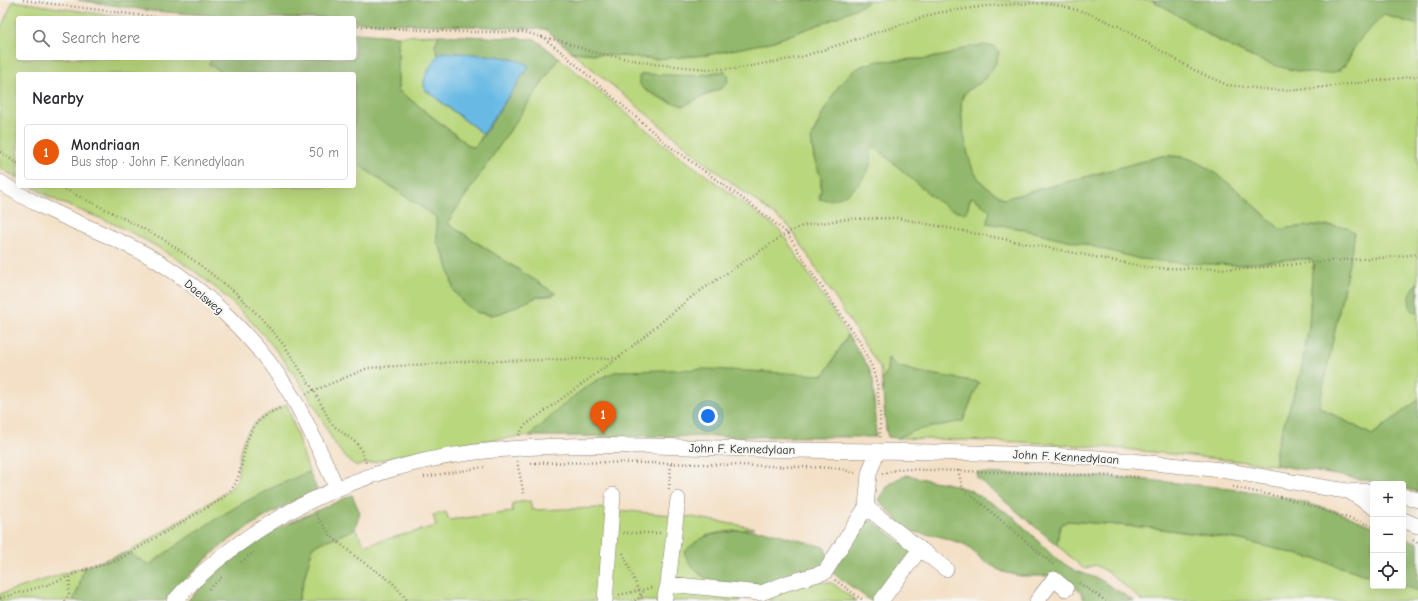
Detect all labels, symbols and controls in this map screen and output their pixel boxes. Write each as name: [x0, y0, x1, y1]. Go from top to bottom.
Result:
search box: [16, 16, 356, 60]
icon: search: [30, 27, 52, 49]
text: Search here: [62, 29, 140, 47]
text: Nearby: [32, 89, 83, 108]
text: Mondriaan: [71, 136, 140, 154]
text: 1: [43, 145, 49, 160]
text: 50 m: [309, 145, 339, 160]
text: Bus stop · John F. Kennedylaan: [71, 154, 244, 169]
street label: Daelsweg: [182, 277, 226, 317]
pin: 1: [590, 401, 616, 434]
your location: [698, 406, 718, 426]
street label: John F. Kennedylaan: [689, 441, 795, 457]
street label: John F. Kennedylaan: [1012, 447, 1120, 467]
map controls: [1370, 481, 1406, 589]
button: +: [1370, 481, 1406, 517]
button: −: [1370, 517, 1406, 553]
button: locate: [1370, 553, 1406, 589]

